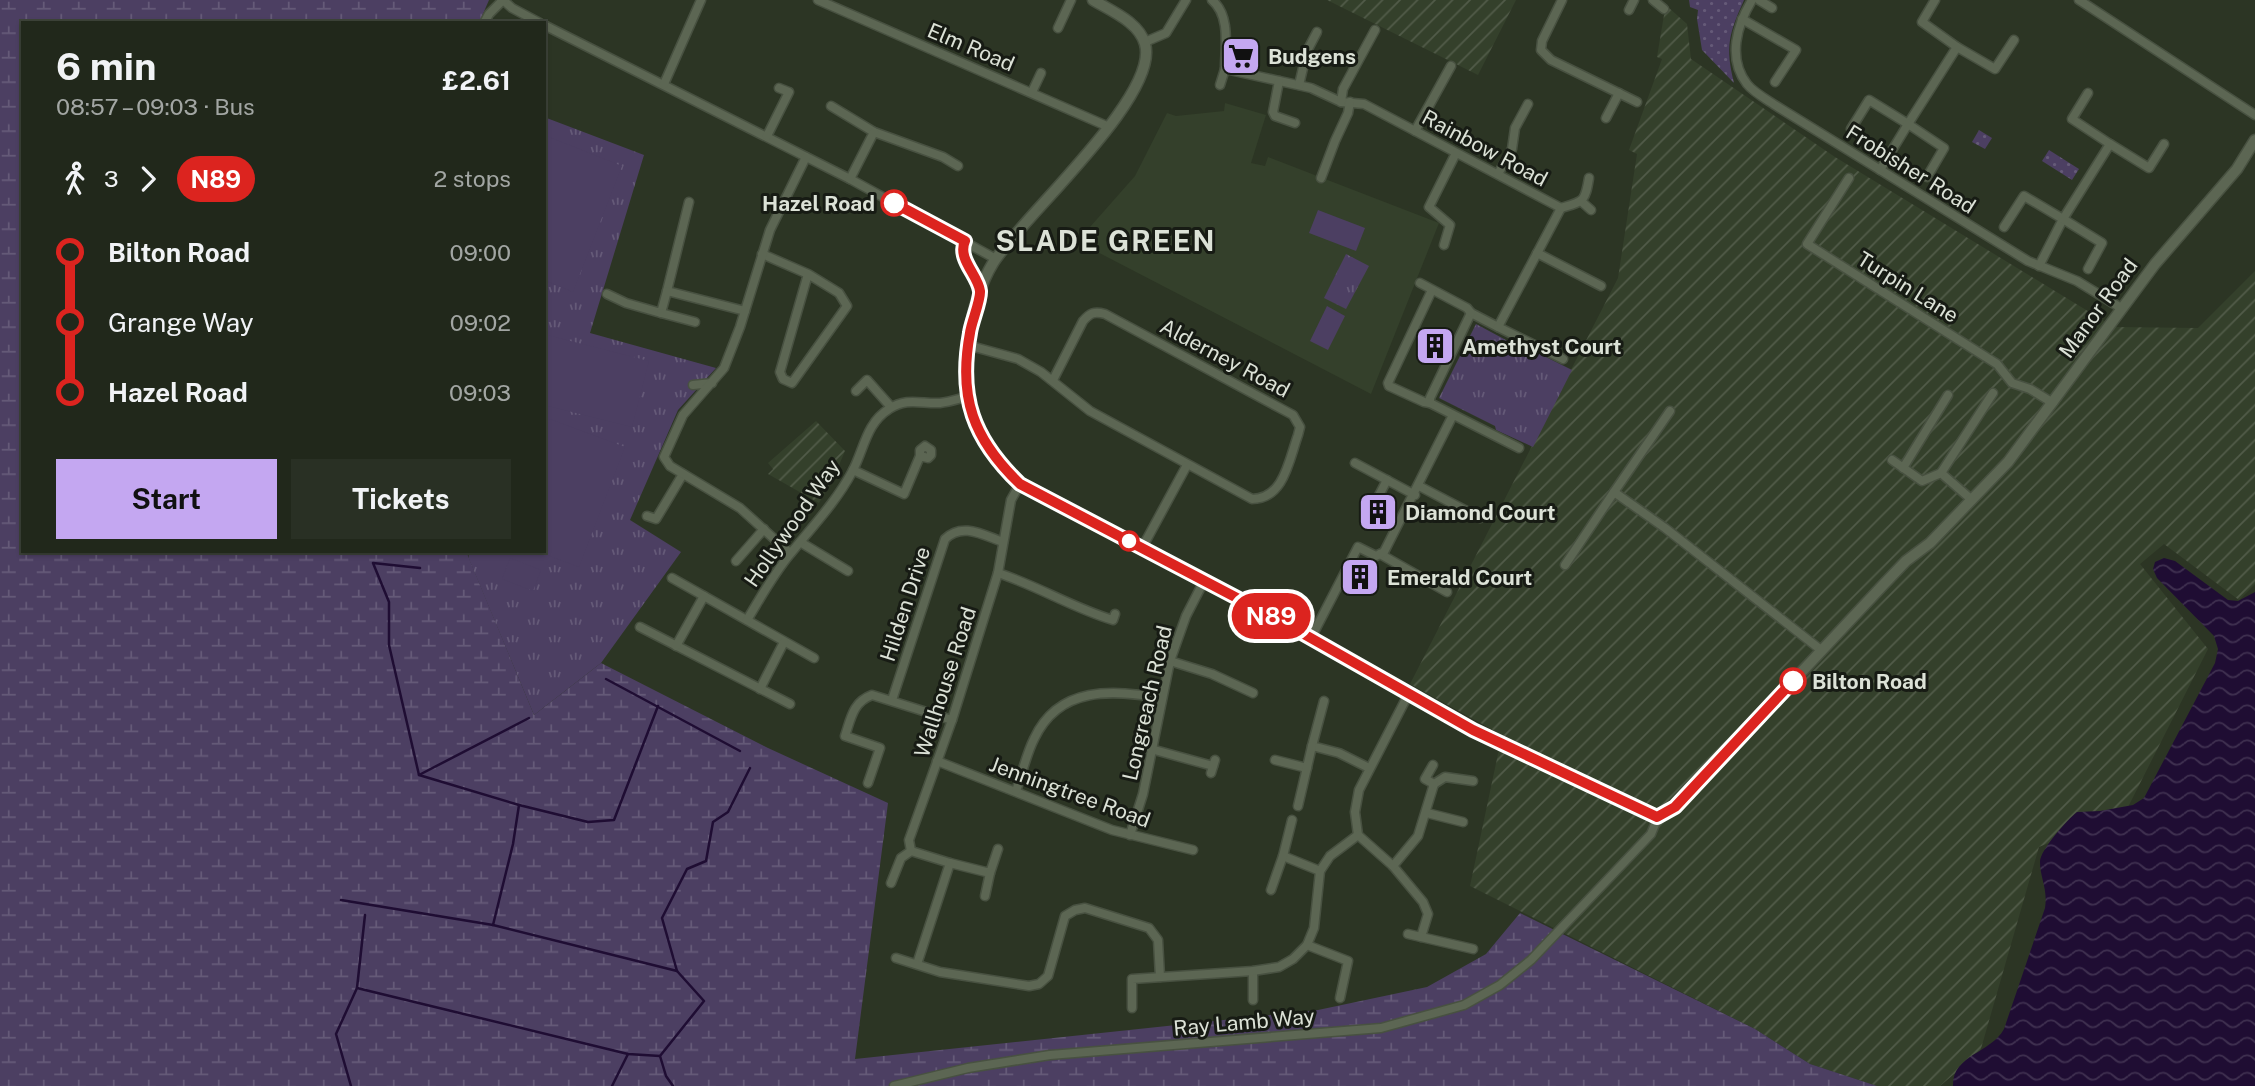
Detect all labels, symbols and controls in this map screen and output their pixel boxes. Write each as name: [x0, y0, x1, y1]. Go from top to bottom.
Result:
street label: Elm Road: [924, 18, 1018, 76]
supermarket icon: Budgens: [1220, 35, 1262, 77]
text: 6 min: [56, 44, 157, 89]
place label: Budgens: [1268, 44, 1356, 69]
text: £2.61: [442, 65, 511, 96]
text: 08:57 – 09:03 · Bus: [56, 93, 255, 120]
street label: Rainbow Road: [1418, 104, 1552, 192]
street label: Frobisher Road: [1842, 119, 1980, 219]
icon: walk: [56, 160, 94, 198]
icon: forward: [129, 160, 167, 198]
text: 3: [104, 165, 119, 192]
text: N89: [191, 165, 241, 193]
text: 2 stops: [433, 165, 511, 192]
marker: Hazel Road: [881, 190, 907, 216]
place label: Hazel Road: [762, 191, 875, 216]
district label: SLADE GREEN: [996, 224, 1216, 257]
text: Bilton Road: [108, 237, 250, 268]
text: 09:00: [450, 239, 511, 266]
street label: Turpin Lane: [1853, 246, 1963, 328]
street label: Manor Road: [2053, 253, 2143, 363]
text: Grange Way: [108, 307, 254, 338]
text: 09:02: [450, 309, 511, 336]
street label: Alderney Road: [1156, 313, 1294, 403]
building icon: Amethyst Court: [1414, 325, 1456, 367]
place label: Amethyst Court: [1462, 334, 1622, 359]
text: Hazel Road: [108, 377, 248, 408]
text: 09:03: [449, 379, 511, 406]
street label: Hollywood Way: [739, 454, 845, 592]
button: Start: [56, 459, 277, 539]
button: Tickets: [291, 459, 511, 539]
building icon: Diamond Court: [1357, 491, 1399, 533]
place label: Diamond Court: [1405, 500, 1555, 525]
unlabelled marker: [1119, 531, 1139, 551]
street label: Hilden Drive: [875, 543, 935, 665]
building icon: Emerald Court: [1339, 556, 1381, 598]
place label: Emerald Court: [1387, 565, 1532, 590]
line badge: N89: [1231, 593, 1311, 639]
text: N89: [1246, 602, 1296, 630]
street label: Wallhouse Road: [909, 604, 981, 760]
street label: Longreach Road: [1117, 623, 1177, 783]
marker: Bilton Road: [1780, 668, 1806, 694]
place label: Bilton Road: [1812, 669, 1927, 694]
street label: Jenningtree Road: [986, 751, 1154, 833]
street label: Ray Lamb Way: [1172, 1003, 1316, 1041]

